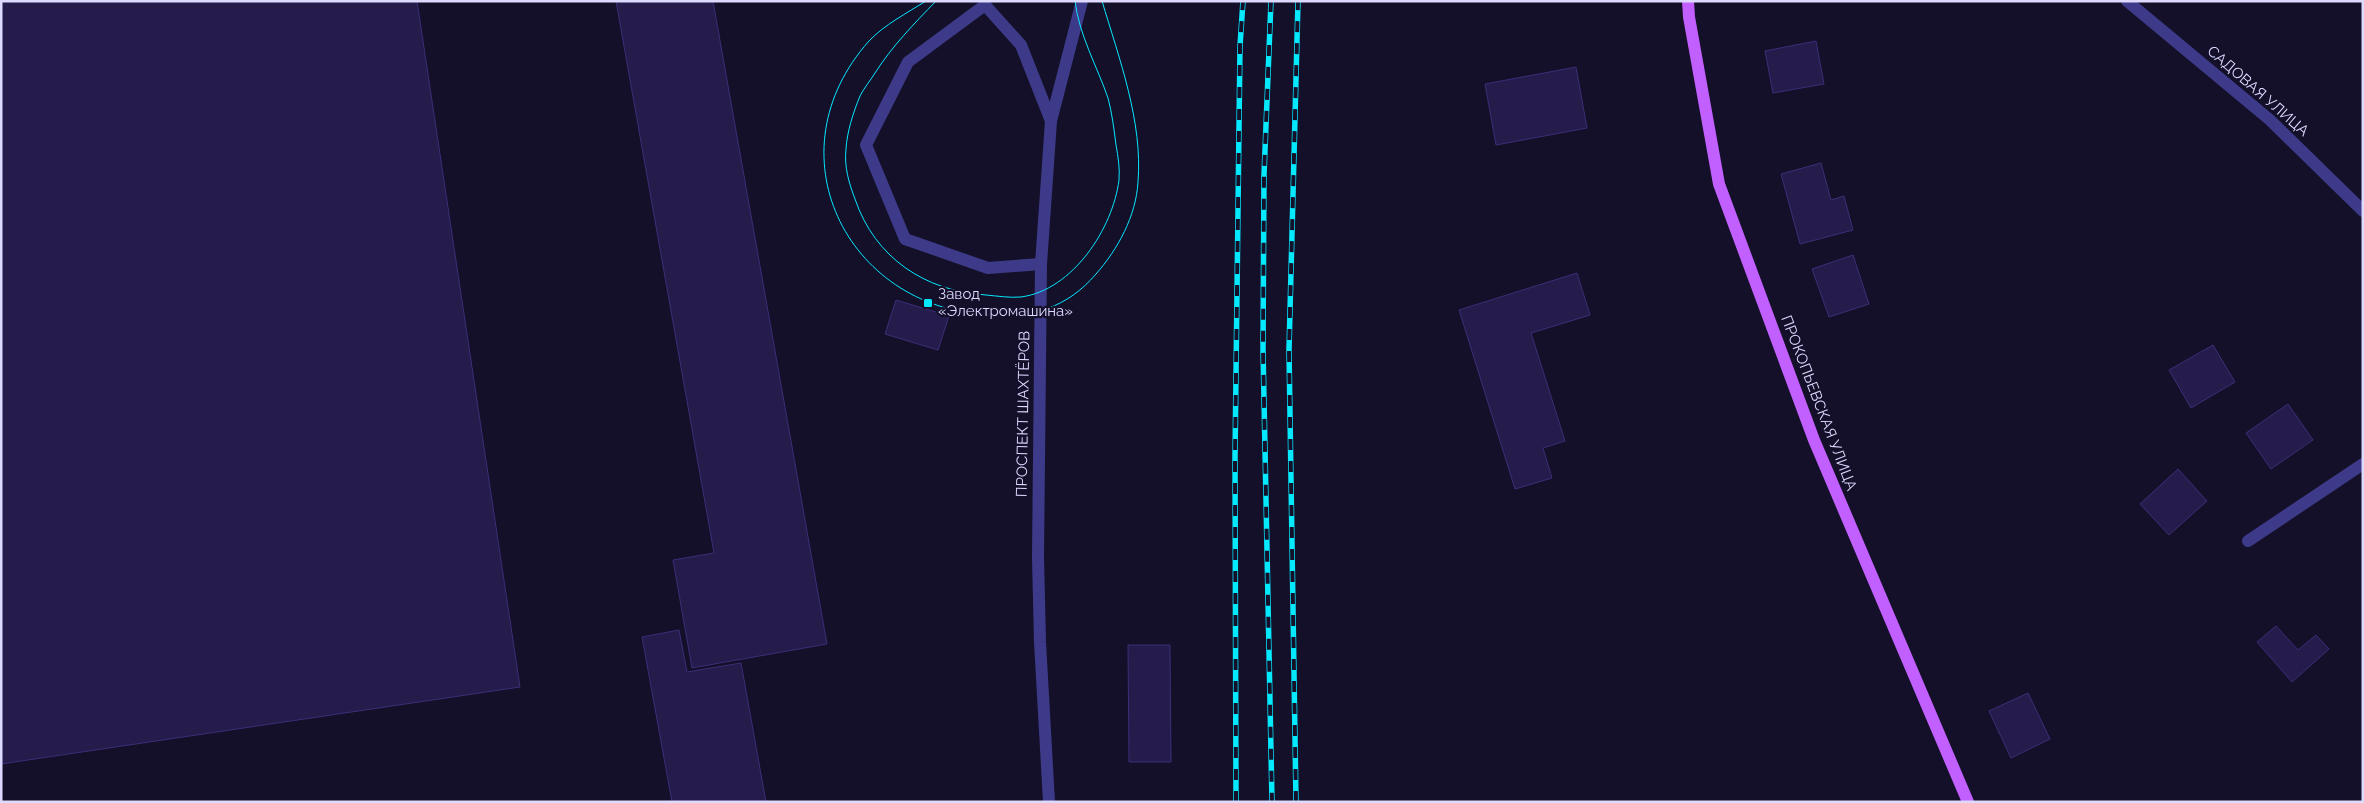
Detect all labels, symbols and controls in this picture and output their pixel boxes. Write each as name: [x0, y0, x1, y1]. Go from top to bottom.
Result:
street label: САДОВАЯ УЛИЦА: [2204, 42, 2312, 140]
place label: Завод «Электромашина»: [938, 285, 1073, 320]
marker: Завод «Электромашина»: [922, 297, 934, 309]
street label: ПРОКОПЬЕВСКАЯ УЛИЦА: [1777, 313, 1861, 493]
street label: ПРОСПЕКТ ШАХТЁРОВ: [1012, 331, 1033, 497]

